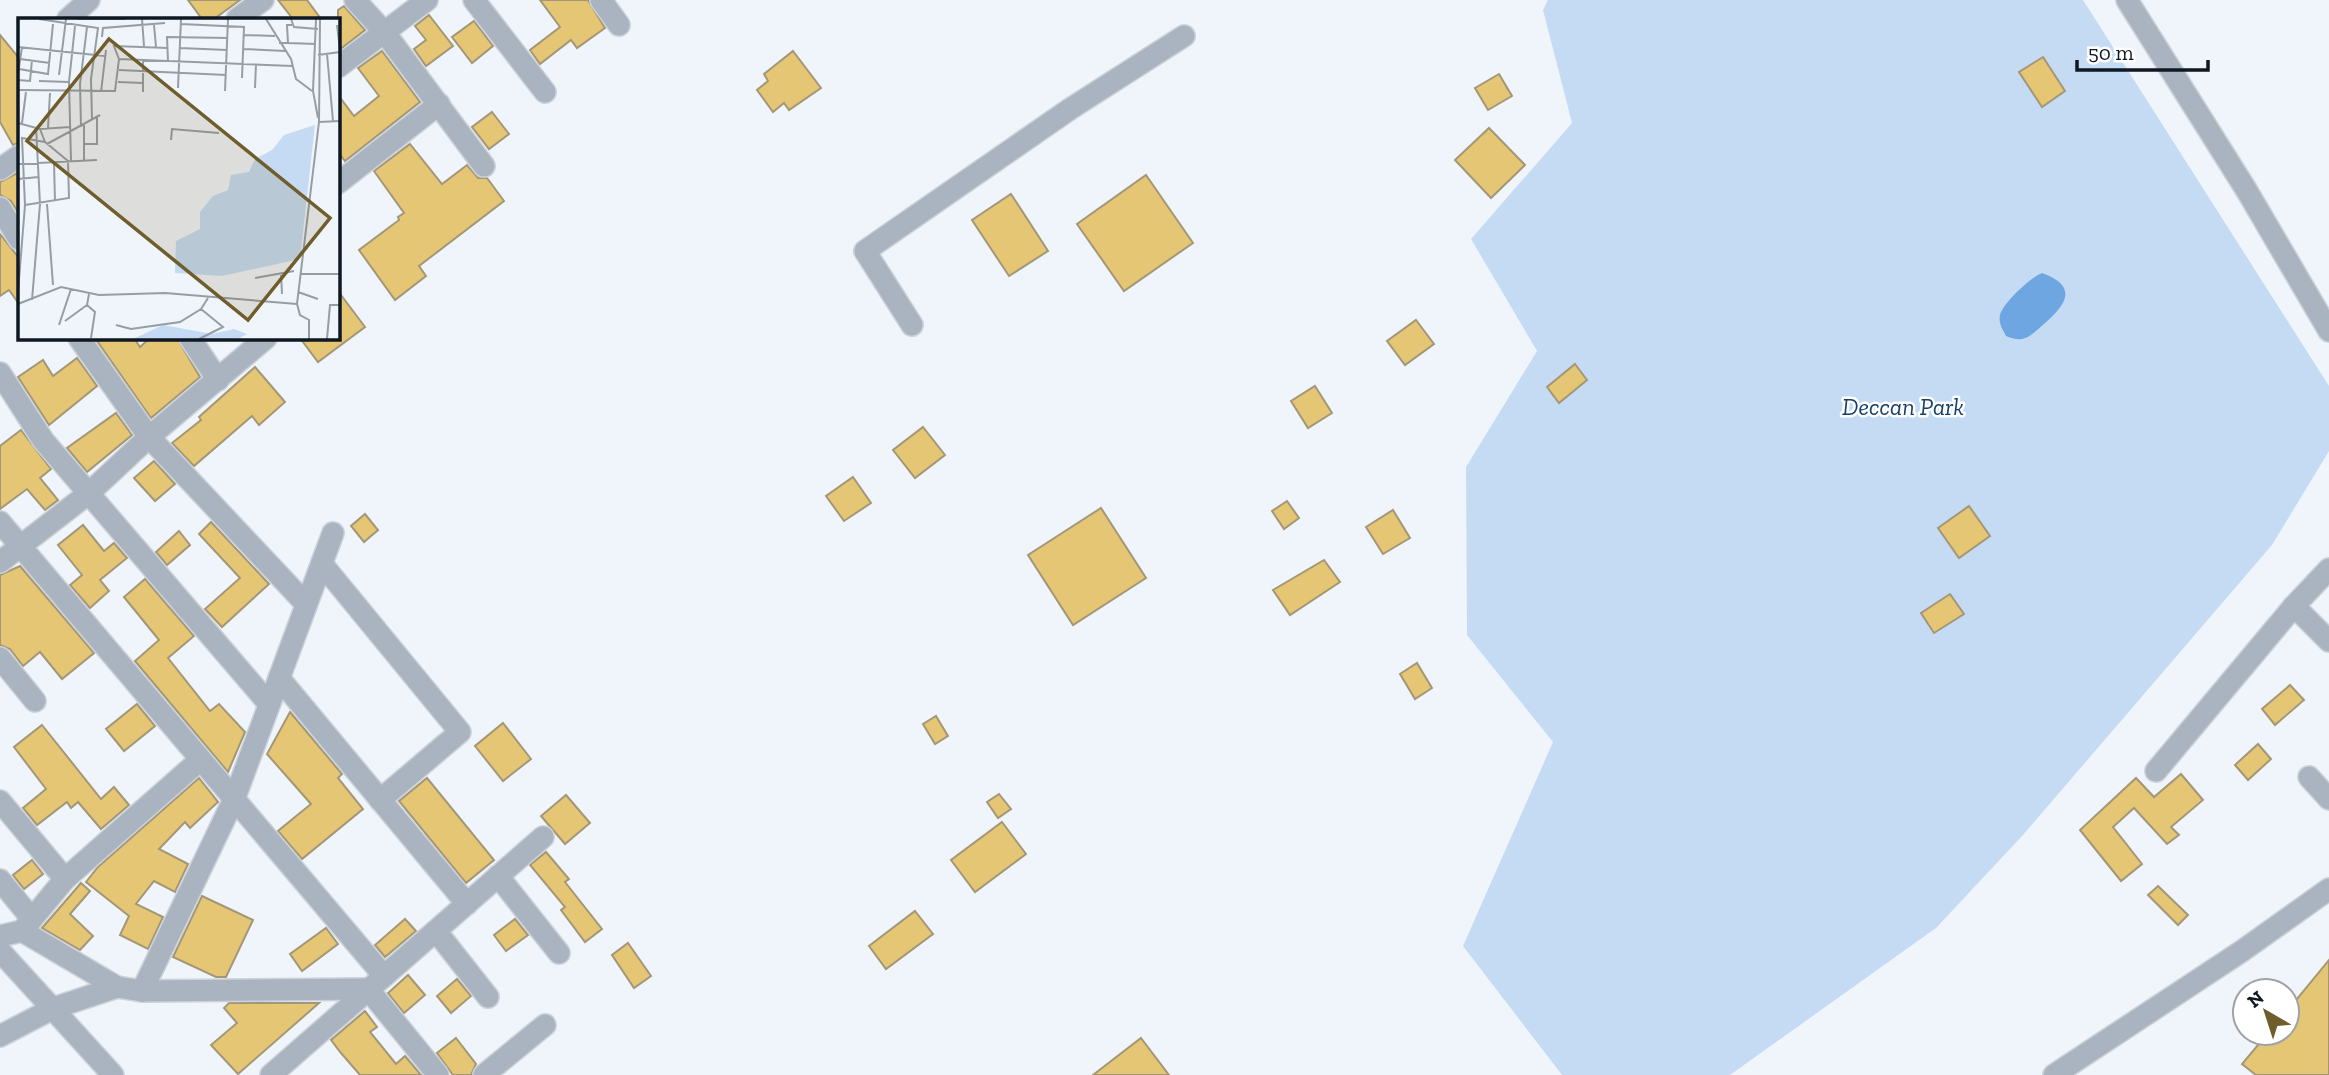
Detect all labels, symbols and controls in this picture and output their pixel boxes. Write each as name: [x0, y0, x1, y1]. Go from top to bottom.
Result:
inset map: [18, 18, 340, 340]
scale bar: [2077, 28, 2208, 72]
text: 50 m: [2088, 40, 2134, 65]
park label: Deccan Park: [1842, 392, 1964, 421]
north arrow: [2231, 977, 2301, 1047]
text: N: [2243, 986, 2268, 1013]

